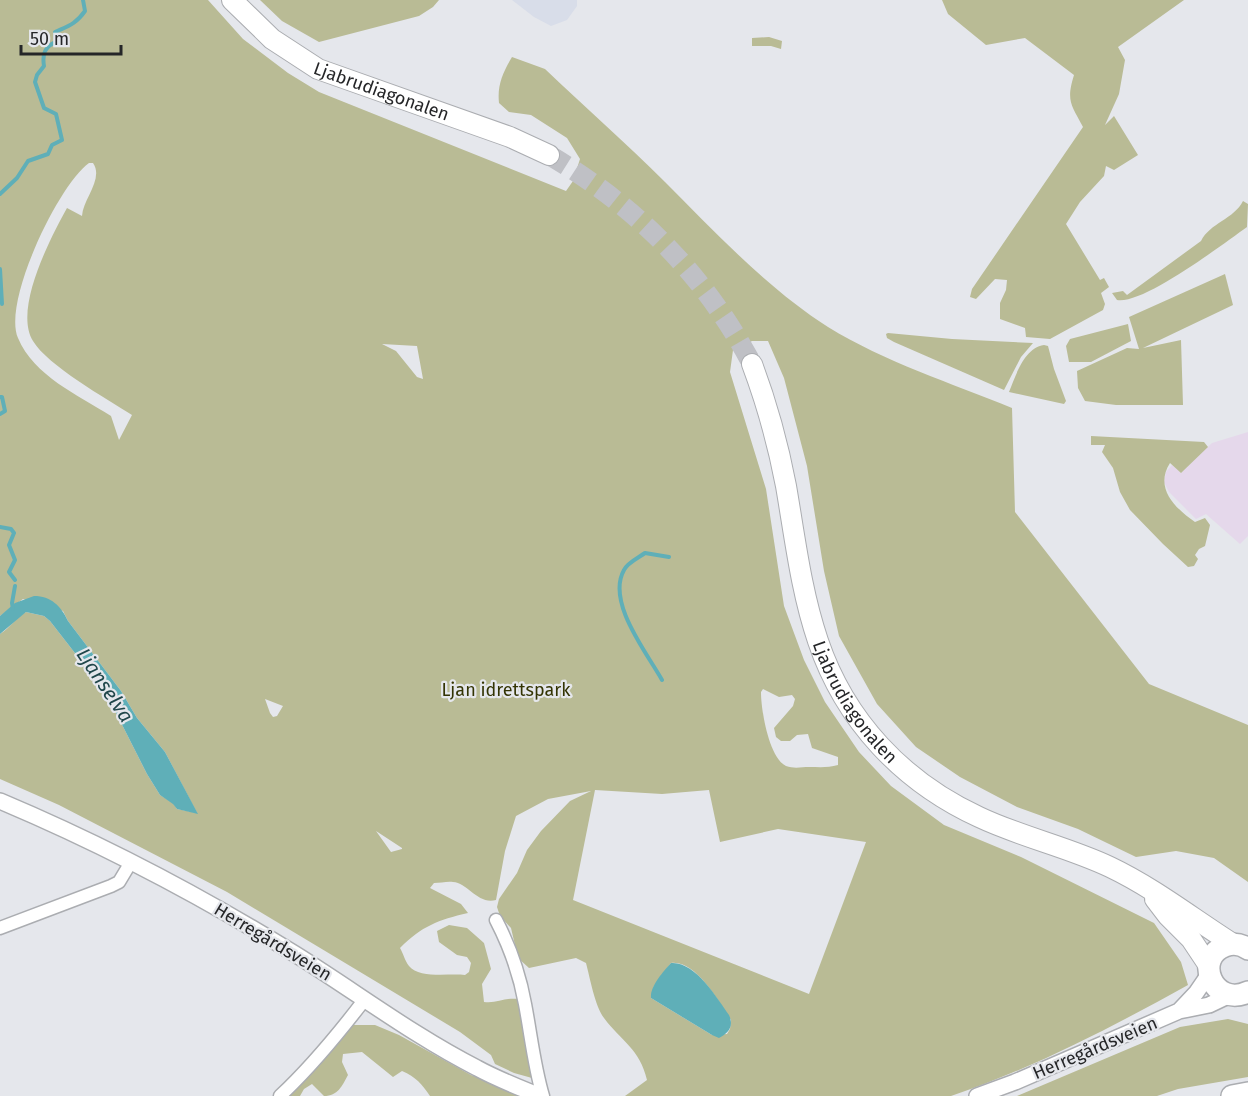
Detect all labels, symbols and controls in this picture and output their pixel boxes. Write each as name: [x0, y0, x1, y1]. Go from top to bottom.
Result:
scale bar: [21, 18, 122, 56]
text: 50 m: [30, 28, 69, 50]
street label: Ljabrudiagonalen: [311, 57, 452, 126]
street label: Ljabrudiagonalen: [808, 638, 902, 768]
water label: Ljanselva: [71, 643, 139, 727]
park label: Ljan idrettspark: [442, 679, 571, 701]
street label: Herregårdsveien: [210, 898, 336, 986]
street label: Herregårdsveien: [1029, 1012, 1161, 1084]

